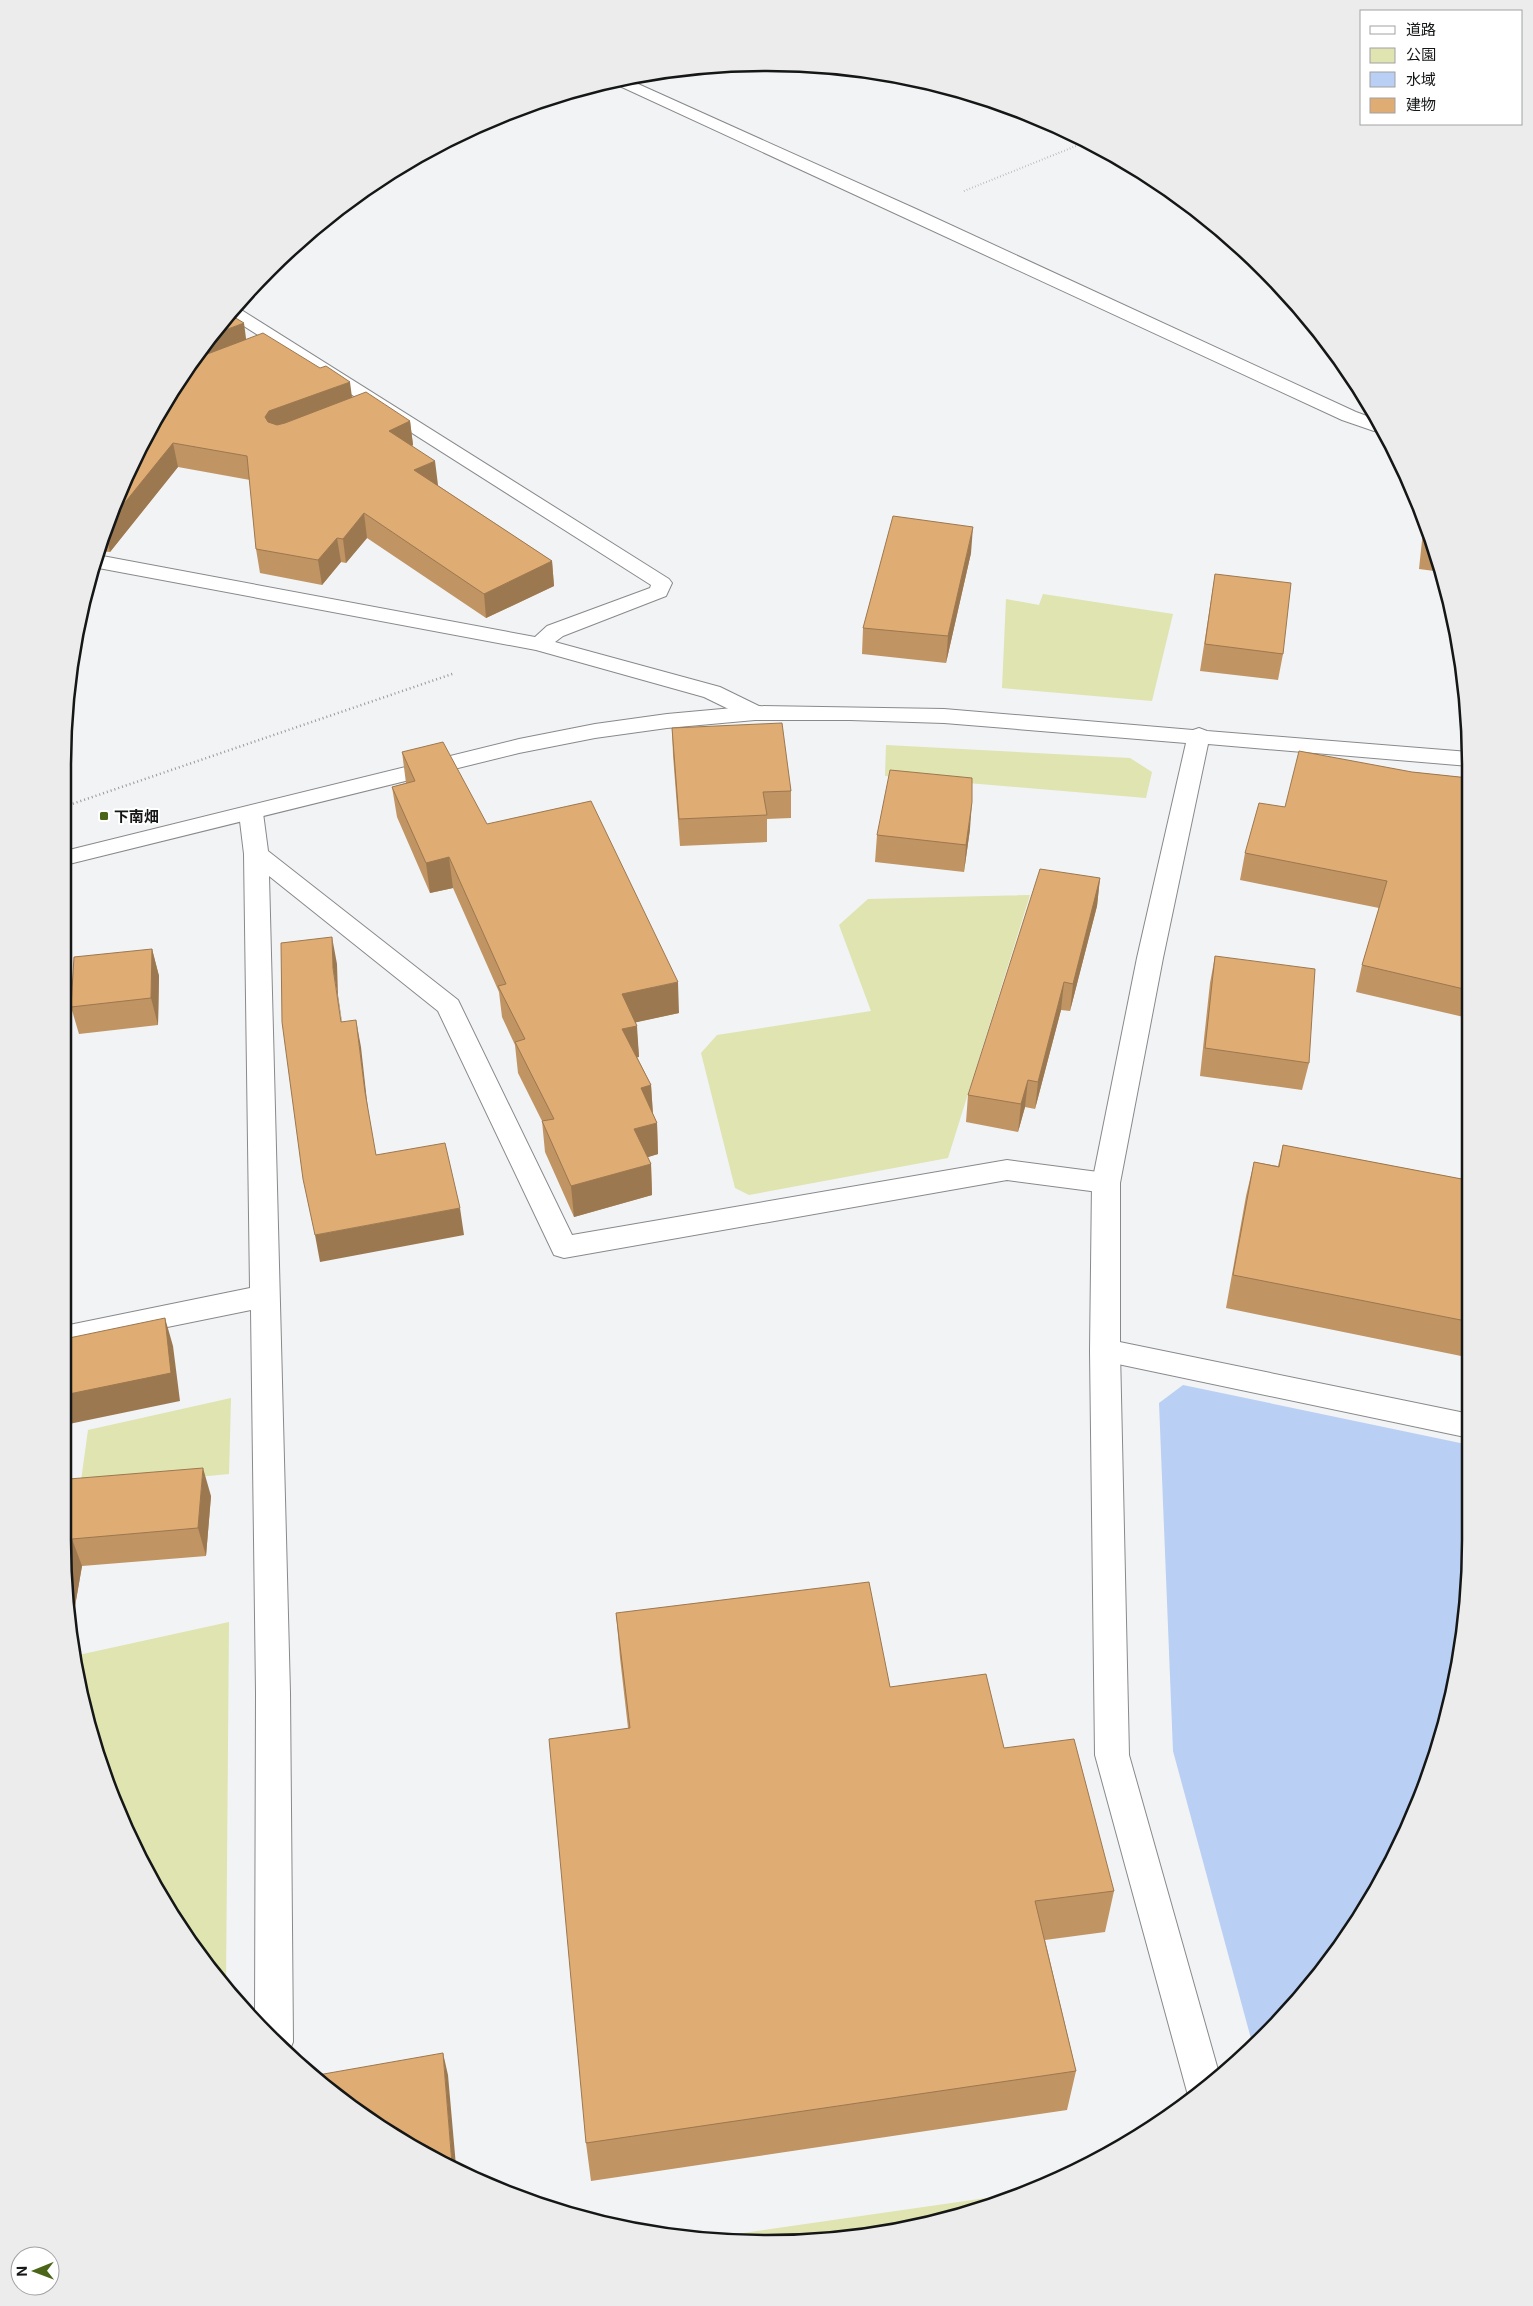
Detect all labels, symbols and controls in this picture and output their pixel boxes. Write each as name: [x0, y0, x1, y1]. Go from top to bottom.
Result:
legend: [1360, 10, 1523, 125]
text: 道路: [1406, 20, 1436, 39]
text: 公園: [1406, 45, 1436, 64]
text: 水域: [1406, 70, 1436, 89]
text: 建物: [1406, 95, 1436, 114]
place label: 下南畑: [114, 807, 159, 826]
marker: 下南畑: [98, 810, 110, 822]
north arrow: [10, 2246, 60, 2296]
text: N: [13, 2266, 30, 2277]

